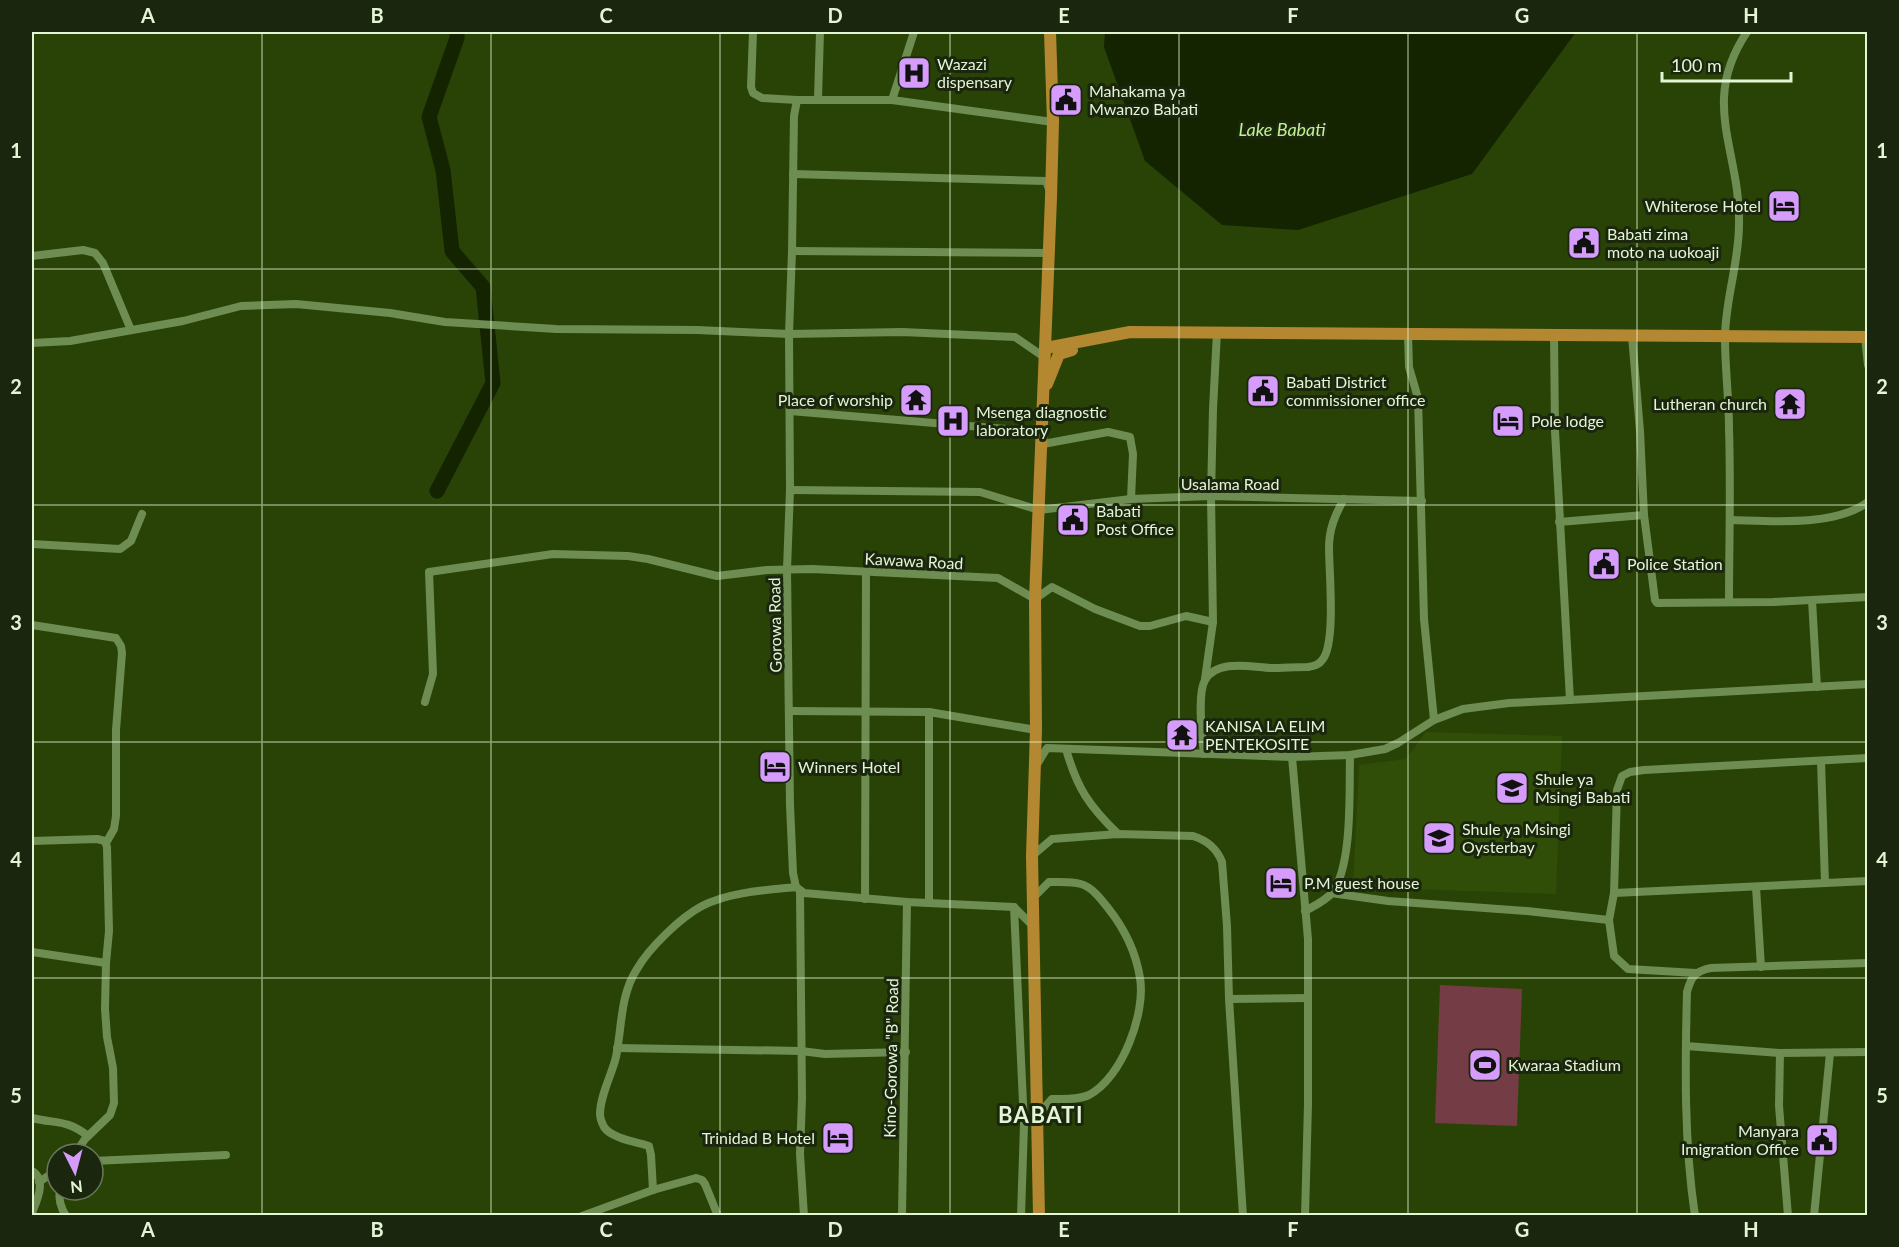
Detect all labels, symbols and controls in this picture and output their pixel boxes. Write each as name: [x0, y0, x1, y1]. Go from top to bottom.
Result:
text: A: [140, 3, 155, 27]
text: B: [370, 3, 384, 27]
text: C: [599, 3, 613, 27]
text: D: [827, 3, 843, 27]
text: E: [1058, 3, 1070, 27]
text: F: [1287, 3, 1299, 27]
text: G: [1515, 3, 1529, 27]
text: H: [1743, 3, 1759, 27]
scale bar: [1662, 45, 1791, 83]
place label: Wazazi dispensary: [937, 54, 1013, 91]
text: 100 m: [1671, 54, 1722, 76]
hospital icon: Wazazi dispensary: [896, 55, 932, 91]
place label: Mahakama ya Mwanzo Babati: [1089, 81, 1198, 118]
public building icon: Mahakama ya Mwanzo Babati: [1048, 82, 1084, 118]
water label: Lake Babati: [1238, 118, 1326, 140]
text: 1: [10, 138, 22, 162]
text: 1: [1876, 138, 1888, 162]
hotel icon: Whiterose Hotel: [1766, 188, 1802, 224]
place label: Whiterose Hotel: [1645, 196, 1761, 215]
place label: Babati zima moto na uokoaji: [1607, 224, 1719, 261]
public building icon: Babati zima moto na uokoaji: [1566, 225, 1602, 261]
place label: Babati District commissioner office: [1286, 372, 1426, 409]
public building icon: Babati District commissioner office: [1245, 373, 1281, 409]
text: 2: [10, 374, 22, 398]
text: 2: [1876, 374, 1888, 398]
temple icon: Place of worship: [898, 382, 934, 418]
temple icon: Lutheran church: [1772, 386, 1808, 422]
place label: Place of worship: [778, 390, 893, 409]
place label: Lutheran church: [1653, 394, 1767, 413]
place label: Msenga diagnostic laboratory: [976, 402, 1107, 439]
hospital icon: Msenga diagnostic laboratory: [935, 403, 971, 439]
hotel icon: Pole lodge: [1490, 403, 1526, 439]
place label: Pole lodge: [1531, 411, 1604, 430]
street label: Usalama Road: [1181, 474, 1279, 493]
place label: Babati Post Office: [1096, 501, 1174, 538]
public building icon: Babati Post Office: [1055, 502, 1091, 538]
public building icon: Police Station: [1586, 546, 1622, 582]
street label: Kawawa Road: [864, 548, 964, 573]
place label: Police Station: [1627, 554, 1723, 573]
street label: Gorowa Road: [764, 577, 785, 673]
text: 3: [10, 610, 22, 634]
text: 3: [1876, 610, 1888, 634]
place label: KANISA LA ELIM PENTEKOSITE: [1205, 716, 1325, 753]
temple icon: KANISA LA ELIM PENTEKOSITE: [1164, 717, 1200, 753]
hotel icon: Winners Hotel: [757, 749, 793, 785]
place label: Winners Hotel: [798, 757, 900, 776]
place label: Shule ya Msingi Babati: [1535, 769, 1630, 806]
school or university icon: Shule ya Msingi Babati: [1494, 770, 1530, 806]
place label: Shule ya Msingi Oysterbay: [1462, 819, 1571, 856]
school or university icon: Shule ya Msingi Oysterbay: [1421, 820, 1457, 856]
text: 4: [10, 847, 22, 871]
text: 4: [1876, 847, 1888, 871]
hotel icon: P.M guest house: [1263, 865, 1299, 901]
place label: P.M guest house: [1304, 873, 1419, 892]
street label: Kino-Gorowa "B" Road: [880, 978, 901, 1138]
sports icon: Kwaraa Stadium: [1467, 1047, 1503, 1083]
place label: Kwaraa Stadium: [1508, 1055, 1621, 1074]
text: 5: [10, 1083, 22, 1107]
text: 5: [1876, 1083, 1888, 1107]
district label: BABATI: [998, 1101, 1084, 1128]
hotel icon: Trinidad B Hotel: [820, 1120, 856, 1156]
place label: Manyara Imigration Office: [1681, 1121, 1799, 1158]
public building icon: Manyara Imigration Office: [1804, 1122, 1840, 1158]
place label: Trinidad B Hotel: [702, 1128, 815, 1147]
north arrow: [45, 1142, 105, 1202]
text: N: [69, 1177, 84, 1198]
text: A: [140, 1217, 155, 1241]
text: B: [370, 1217, 384, 1241]
text: C: [599, 1217, 613, 1241]
text: D: [827, 1217, 843, 1241]
text: E: [1058, 1217, 1070, 1241]
text: F: [1287, 1217, 1299, 1241]
text: G: [1515, 1217, 1529, 1241]
text: H: [1743, 1217, 1759, 1241]

